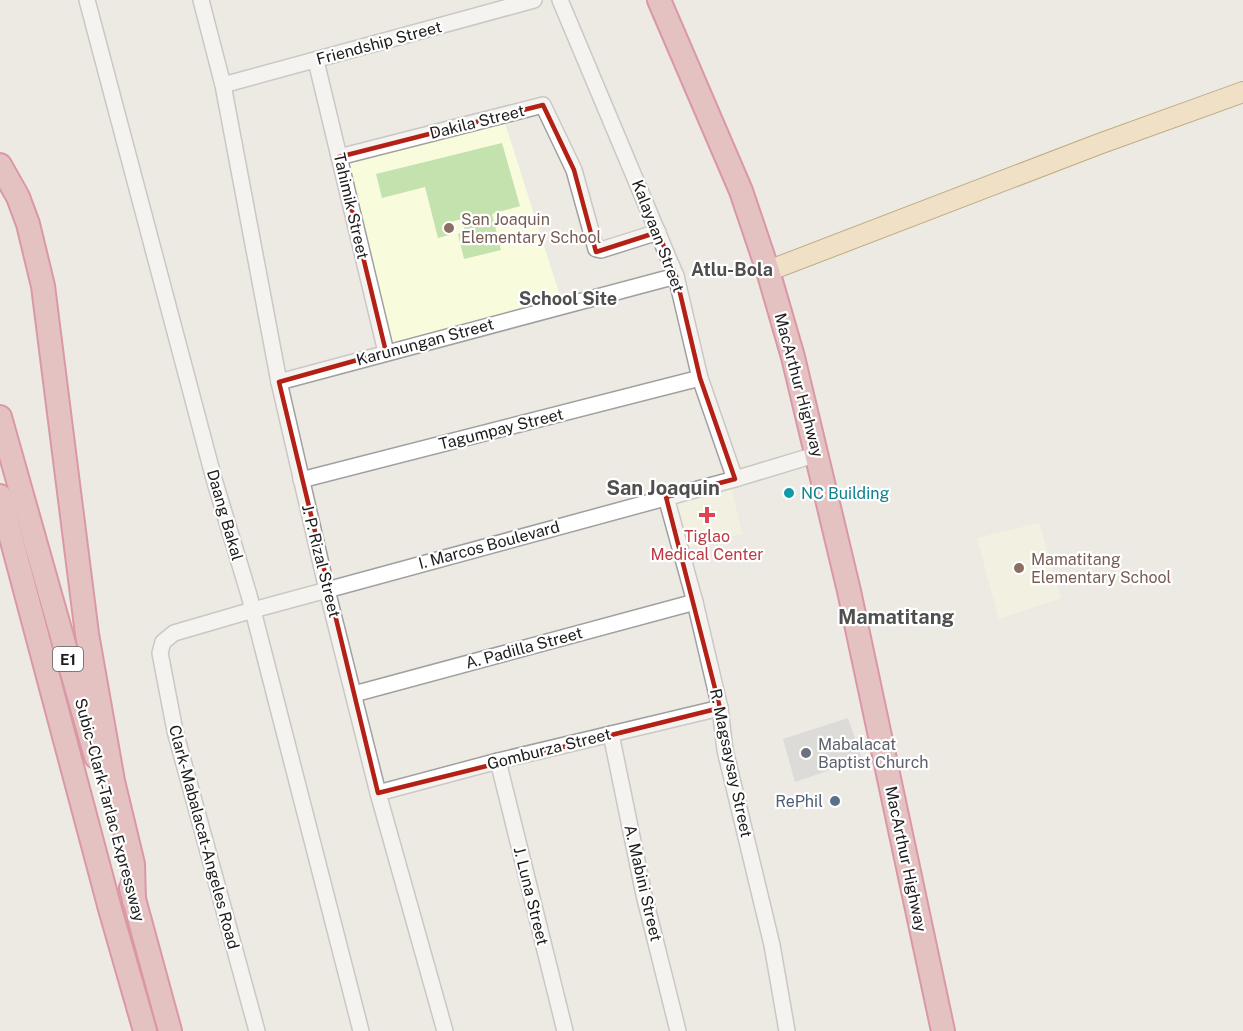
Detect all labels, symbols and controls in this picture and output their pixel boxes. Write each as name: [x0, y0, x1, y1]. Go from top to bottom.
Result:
street label: Friendship Street: [314, 17, 444, 69]
street label: Dakila Street: [428, 101, 526, 143]
street label: Tahimik Street: [330, 151, 372, 261]
street label: Kalayaan Street: [628, 177, 688, 295]
place label: San Joaquin Elementary School: [461, 210, 602, 247]
marker: San Joaquin Elementary School: [442, 221, 456, 235]
district label: Atlu-Bola: [691, 259, 773, 280]
district label: School Site: [519, 288, 617, 309]
street label: MacArthur Highway: [771, 311, 828, 460]
street label: Karunungan Street: [354, 315, 496, 369]
street label: Tagumpay Street: [437, 404, 565, 454]
street label: Daang Bakal: [203, 467, 247, 563]
district label: San Joaquin: [606, 476, 720, 500]
place label: NC Building: [801, 484, 890, 503]
marker: NC Building: [782, 486, 796, 500]
street label: J. P. Rizal Street: [298, 502, 344, 620]
marker: Tiglao Medical Center: [698, 506, 716, 524]
street label: I. Marcos Boulevard: [416, 517, 562, 573]
place label: Tiglao Medical Center: [650, 527, 764, 564]
place label: Mamatitang Elementary School: [1031, 550, 1172, 587]
marker: Mamatitang Elementary School: [1012, 561, 1026, 575]
district label: Mamatitang: [838, 605, 955, 629]
street label: A. Padilla Street: [463, 623, 585, 673]
road number: E1: [53, 647, 83, 671]
street label: R. Magsaysay Street: [706, 687, 756, 839]
street label: Subic-Clark-Tarlac Expressway: [71, 696, 149, 924]
street label: Clark-Mabalacat-Angeles Road: [165, 723, 243, 951]
street label: Gomburza Street: [485, 724, 613, 774]
place label: Mabalacat Baptist Church: [818, 735, 929, 772]
marker: Mabalacat Baptist Church: [799, 746, 813, 760]
street label: MacArthur Highway: [881, 784, 931, 934]
place label: RePhil: [775, 792, 823, 811]
marker: RePhil: [828, 794, 842, 808]
street label: A. Mabini Street: [620, 823, 666, 943]
street label: J. Luna Street: [510, 845, 552, 947]

